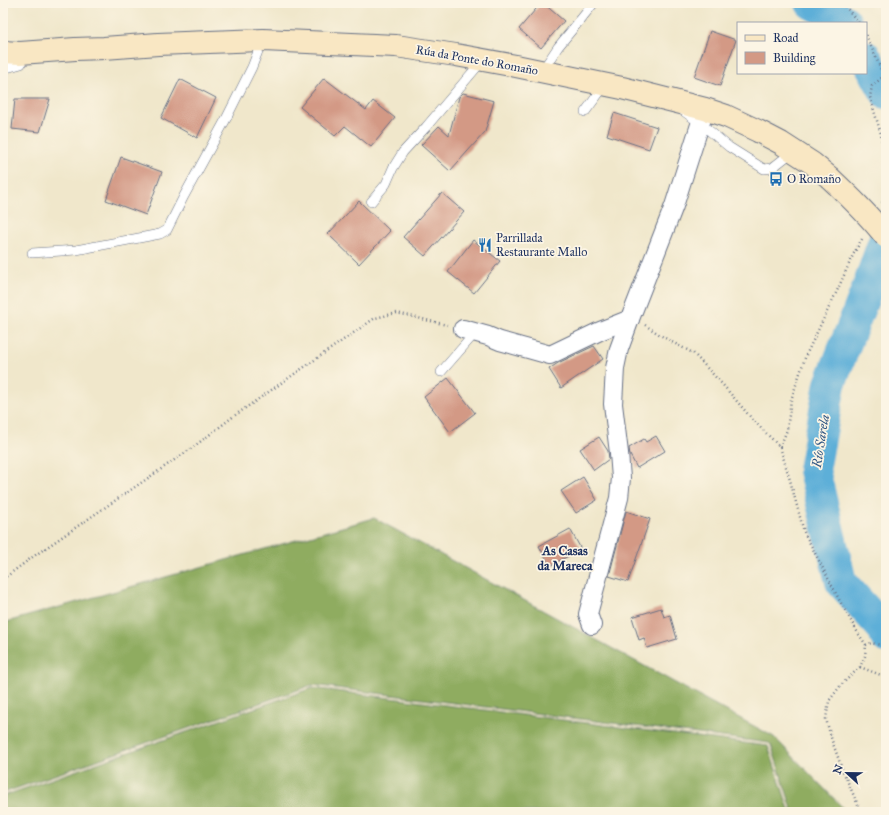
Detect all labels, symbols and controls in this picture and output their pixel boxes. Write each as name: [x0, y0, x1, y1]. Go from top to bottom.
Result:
legend: [737, 22, 867, 74]
text: Road: [773, 31, 799, 45]
street label: Rúa da Ponte do Romaño: [415, 42, 539, 78]
text: Building: [773, 51, 816, 66]
bus stop icon: O Romaño: [768, 171, 784, 187]
place label: O Romaño: [787, 172, 841, 186]
place label: Parrillada Restaurante Mallo: [496, 231, 587, 259]
restaurant icon: Parrillada Restaurante Mallo: [477, 237, 493, 253]
water label: Río Sarela: [809, 413, 833, 470]
district label: As Casas da Mareca: [538, 543, 593, 574]
north arrow: [827, 753, 867, 793]
text: N: [830, 762, 846, 776]

